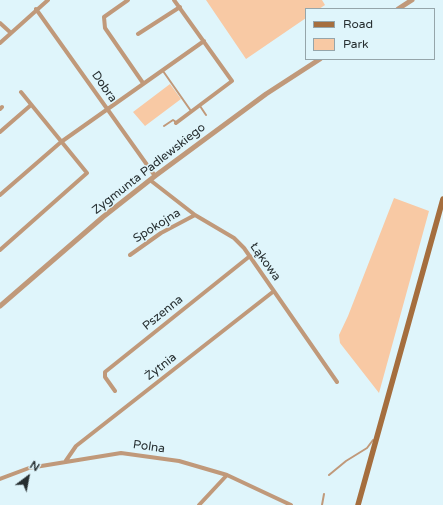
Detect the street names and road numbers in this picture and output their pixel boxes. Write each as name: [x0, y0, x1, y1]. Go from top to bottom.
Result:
street label: Dobra: [88, 69, 120, 105]
street label: Zygmunta Padlewskiego: [90, 120, 208, 218]
street label: Spokojna: [131, 206, 183, 246]
street label: Łąkowa: [246, 240, 284, 284]
street label: Pszenna: [140, 292, 186, 334]
street label: Żytnia: [142, 350, 180, 384]
street label: Polna: [132, 438, 166, 456]

